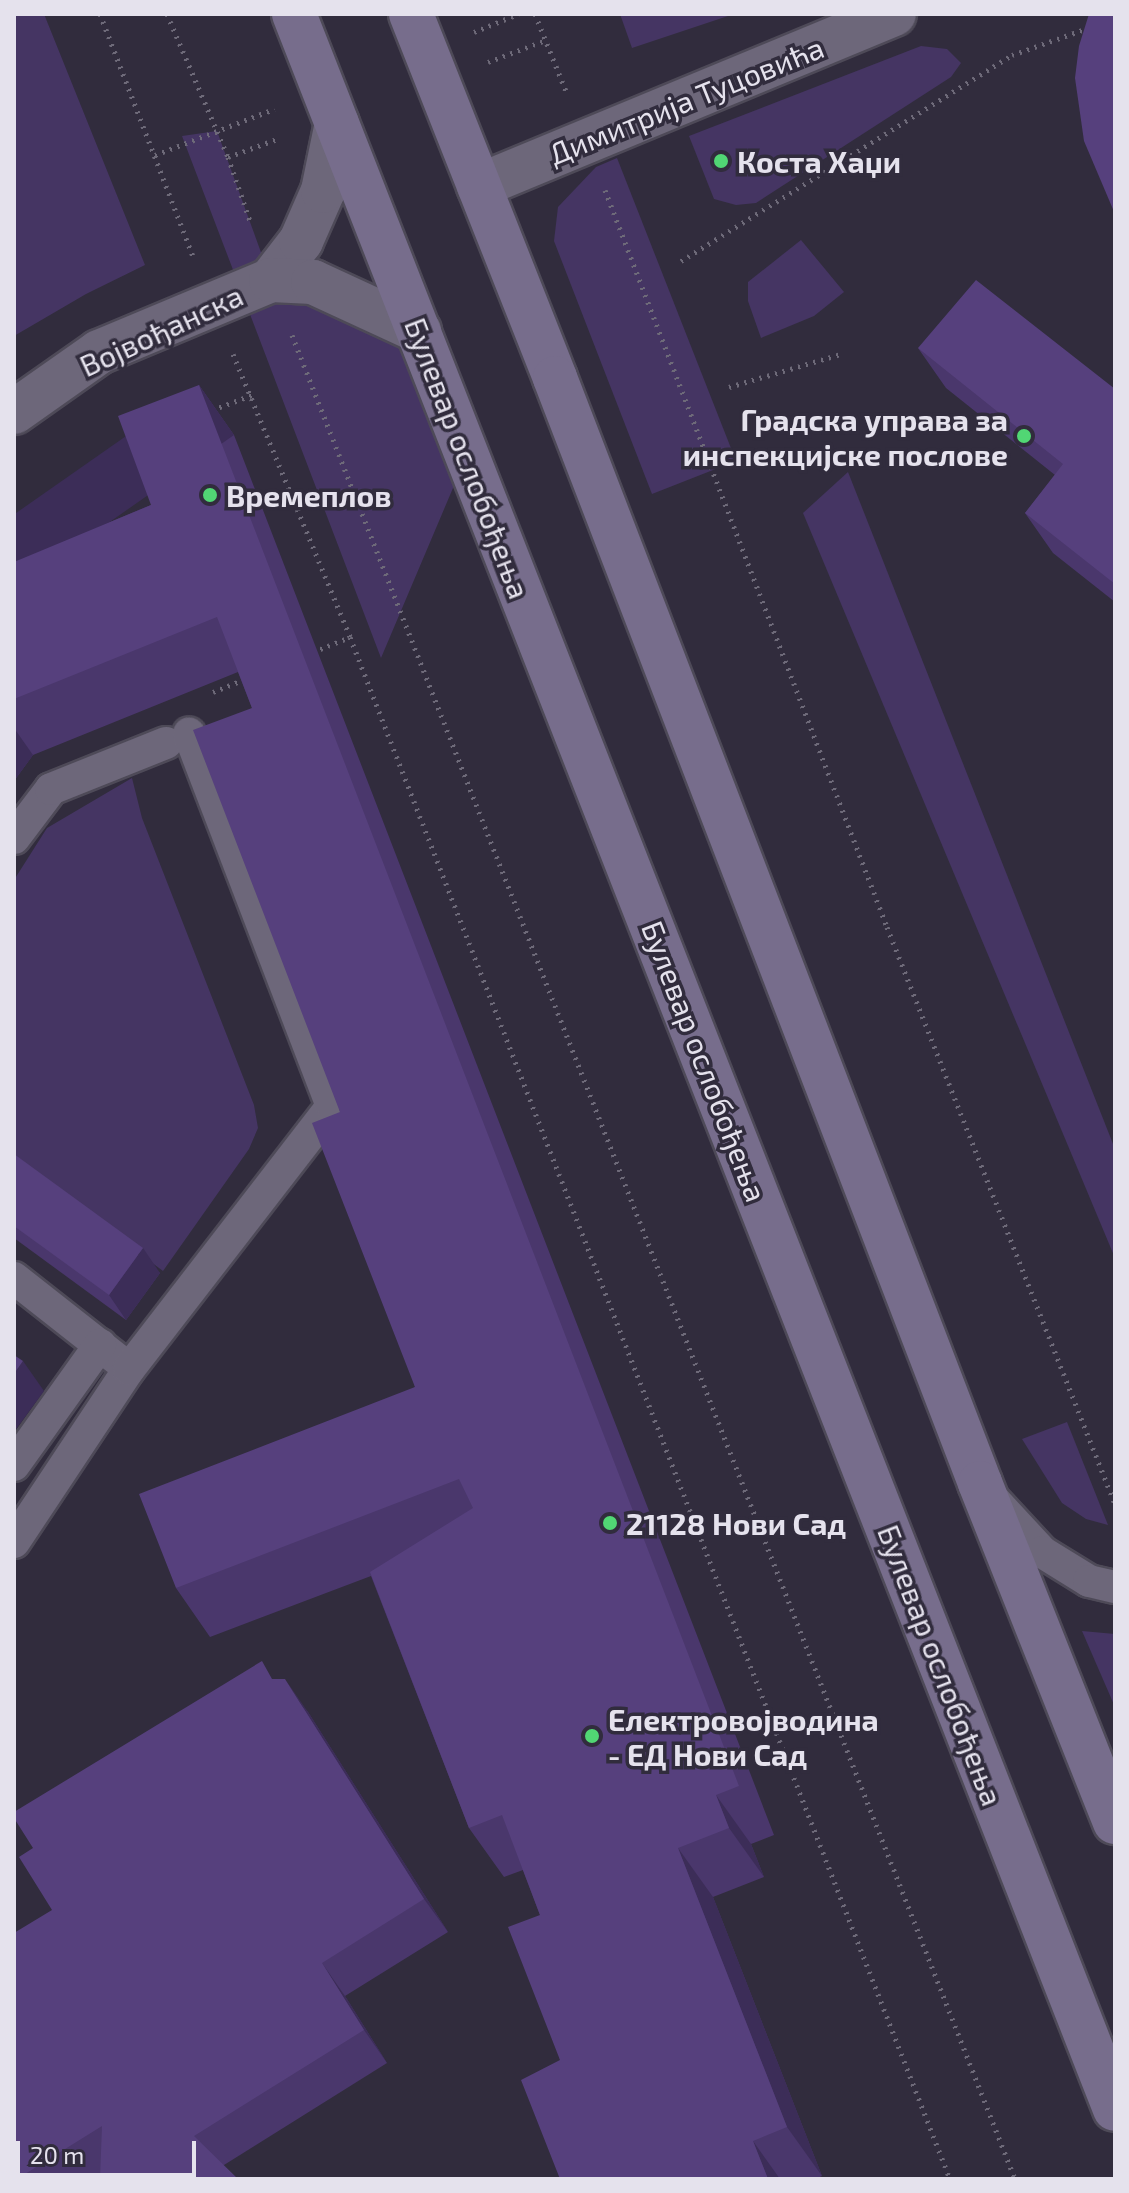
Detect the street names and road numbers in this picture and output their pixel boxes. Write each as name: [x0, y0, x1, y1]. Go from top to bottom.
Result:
street label: Димитрија Туцовића: [543, 28, 829, 172]
street label: Војвођанска: [74, 277, 248, 383]
street label: Булевар ослобођења: [398, 313, 538, 603]
street label: Булевар ослобођења: [635, 916, 775, 1206]
street label: Булевар ослобођења: [871, 1520, 1011, 1810]

